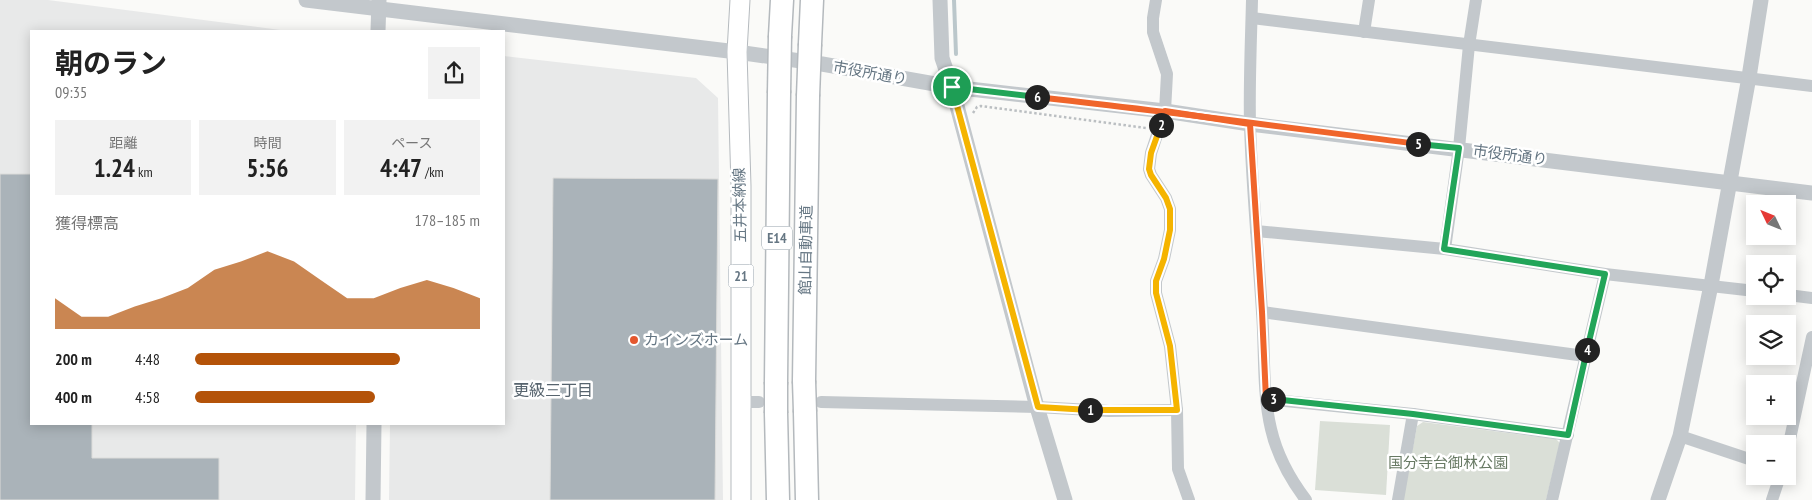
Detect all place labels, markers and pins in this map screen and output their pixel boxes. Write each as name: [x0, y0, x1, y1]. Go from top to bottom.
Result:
pin: [931, 66, 973, 108]
pin: 6: [1024, 84, 1050, 110]
pin: 2: [1148, 112, 1174, 138]
pin: 5: [1406, 132, 1430, 156]
place label: カインズホーム: [644, 330, 748, 349]
marker: カインズホーム: [628, 334, 640, 346]
pin: 4: [1574, 338, 1600, 362]
pin: 3: [1260, 386, 1286, 412]
pin: 1: [1078, 398, 1102, 422]

